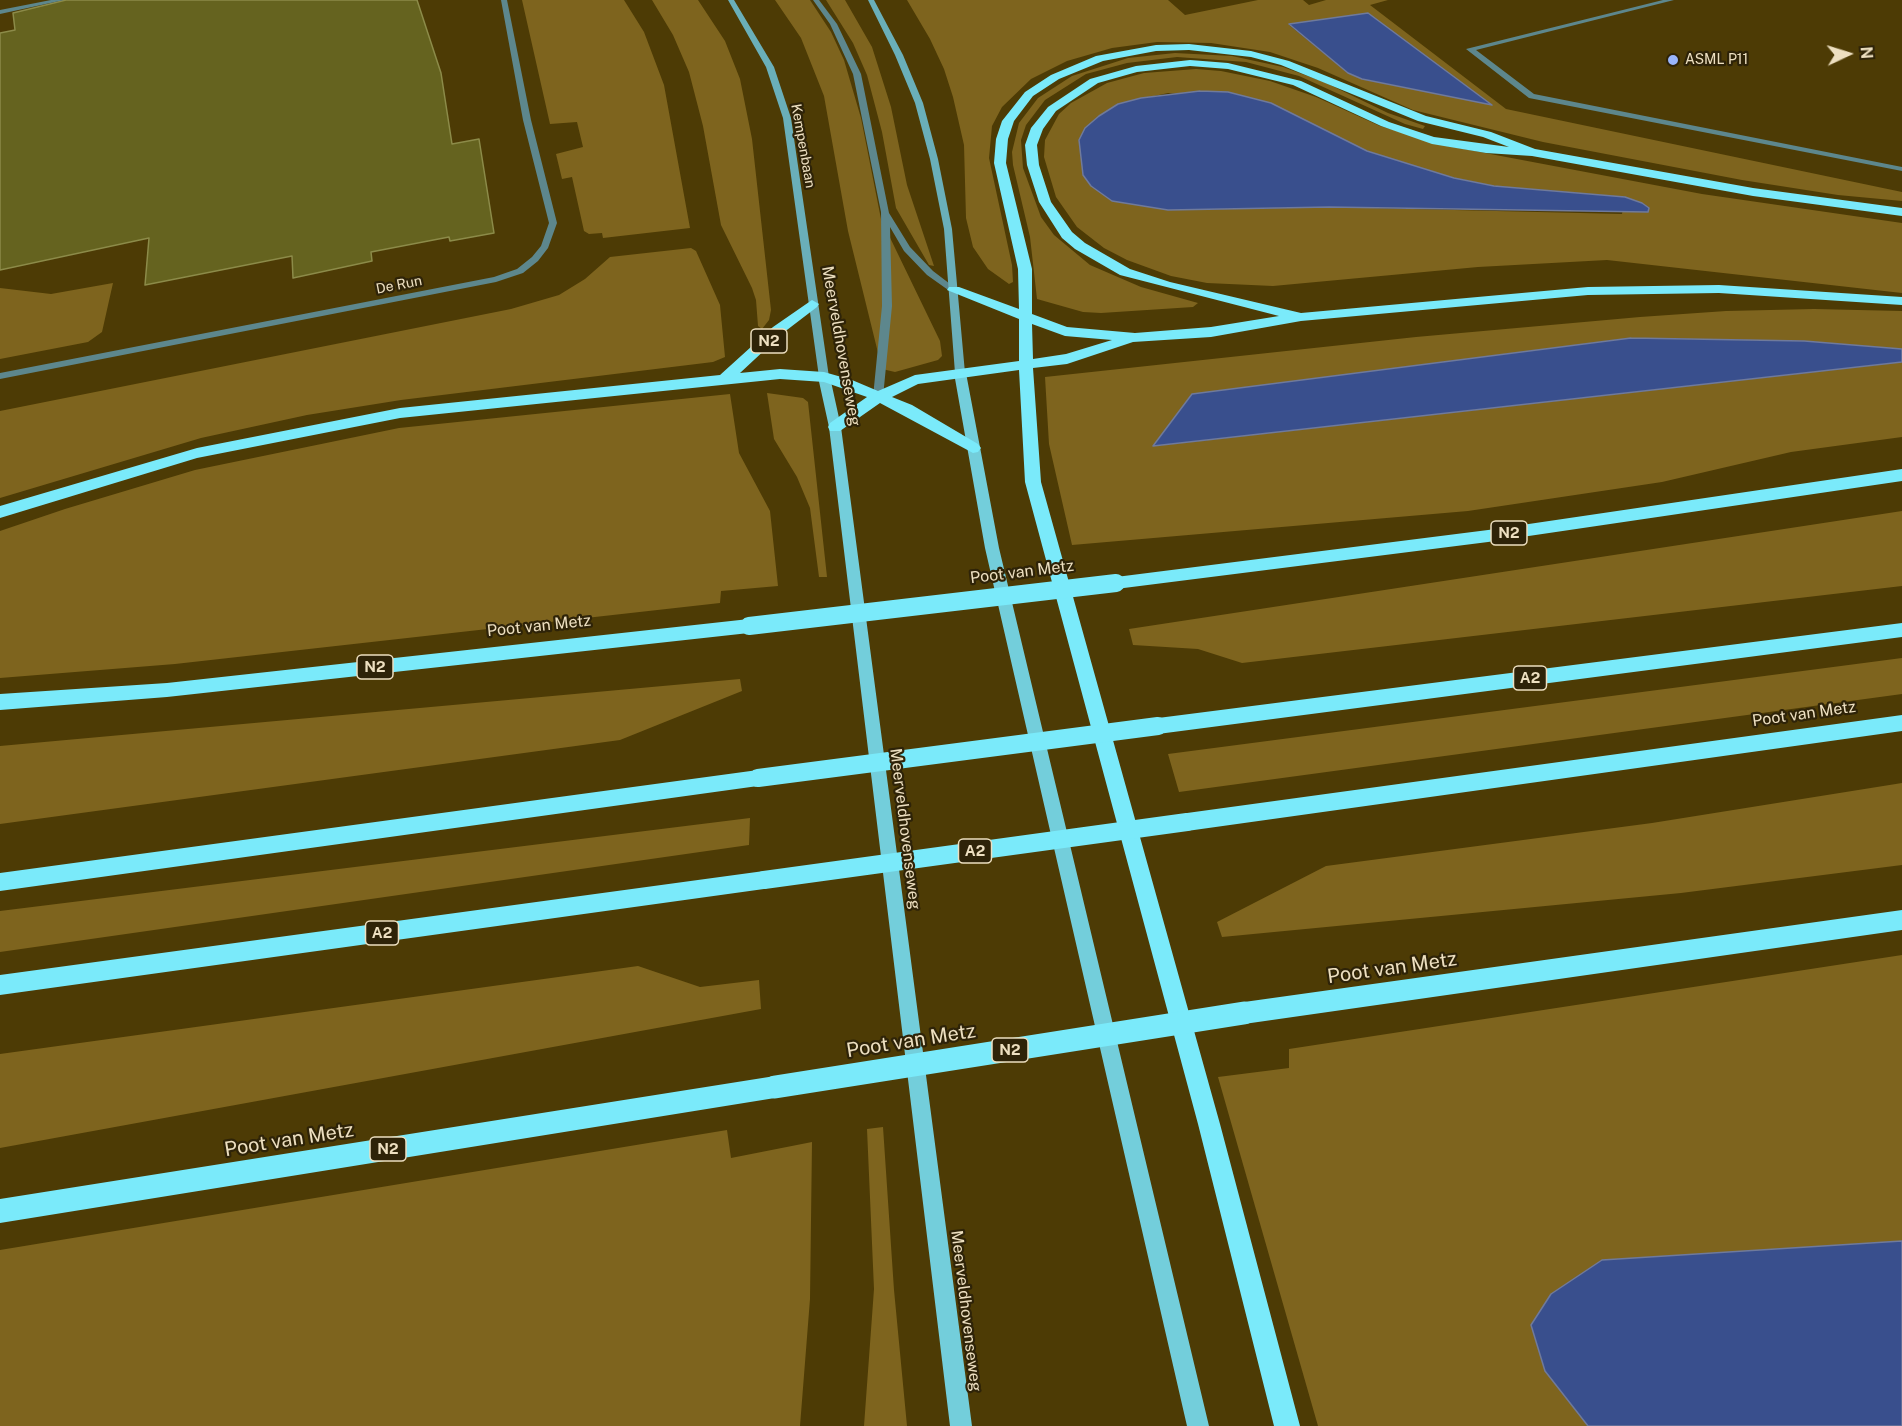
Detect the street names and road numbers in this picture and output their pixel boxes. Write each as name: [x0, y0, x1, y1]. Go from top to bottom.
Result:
street label: Kempenbaan: [787, 103, 819, 189]
street label: Meerveldhovenseweg: [817, 264, 865, 428]
street label: De Run: [374, 272, 424, 298]
road number: N2: [751, 329, 787, 353]
road number: N2: [1491, 521, 1527, 545]
street label: Poot van Metz: [969, 556, 1075, 588]
street label: Poot van Metz: [486, 611, 592, 641]
road number: N2: [357, 655, 393, 679]
road number: A2: [1514, 666, 1546, 690]
street label: Poot van Metz: [1751, 697, 1857, 731]
street label: Meerveldhovenseweg: [886, 747, 924, 911]
road number: A2: [958, 839, 992, 863]
road number: A2: [366, 921, 398, 945]
street label: Poot van Metz: [1326, 947, 1458, 989]
street label: Poot van Metz: [845, 1019, 977, 1063]
road number: N2: [992, 1038, 1028, 1062]
street label: Poot van Metz: [223, 1118, 355, 1162]
road number: N2: [370, 1137, 406, 1161]
street label: Meerveldhovenseweg: [947, 1229, 985, 1393]

